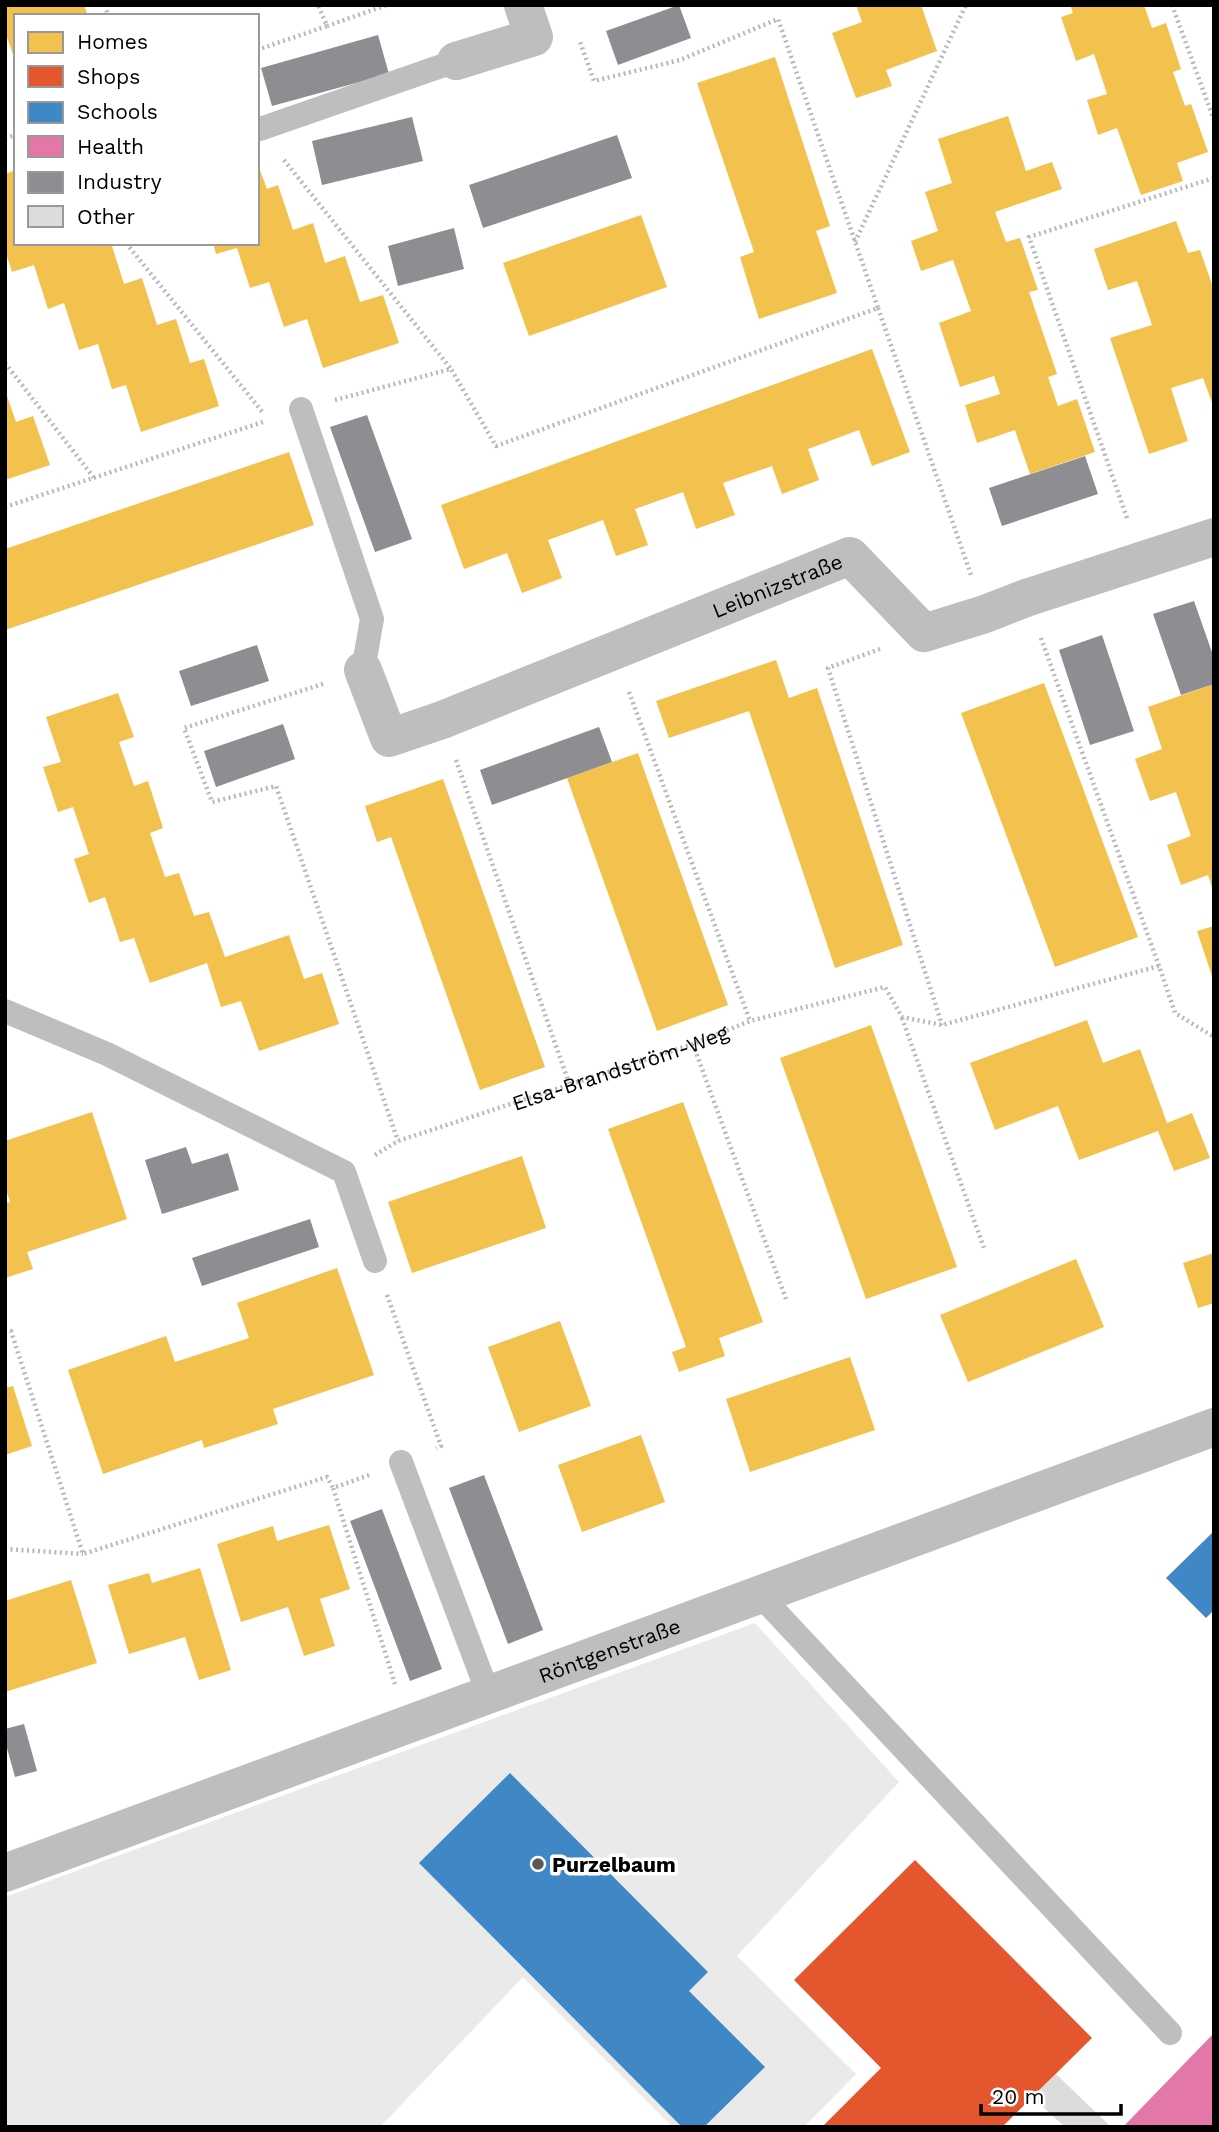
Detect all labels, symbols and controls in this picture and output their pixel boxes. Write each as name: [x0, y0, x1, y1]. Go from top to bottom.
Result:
legend: [14, 14, 259, 245]
text: Homes: [77, 29, 148, 54]
text: Shops: [77, 64, 140, 89]
text: Schools: [77, 99, 158, 124]
text: Health: [77, 134, 144, 159]
text: Industry: [77, 169, 162, 194]
text: Other: [77, 204, 136, 229]
street label: Leibnizstraße: [708, 548, 846, 623]
street label: Elsa-Brandström-Weg: [509, 1018, 733, 1115]
street label: Röntgenstraße: [535, 1613, 684, 1688]
place label: Purzelbaum: [552, 1852, 676, 1877]
marker: Purzelbaum: [530, 1856, 546, 1872]
scale bar: [981, 2072, 1121, 2116]
text: 20 m: [992, 2084, 1044, 2109]

